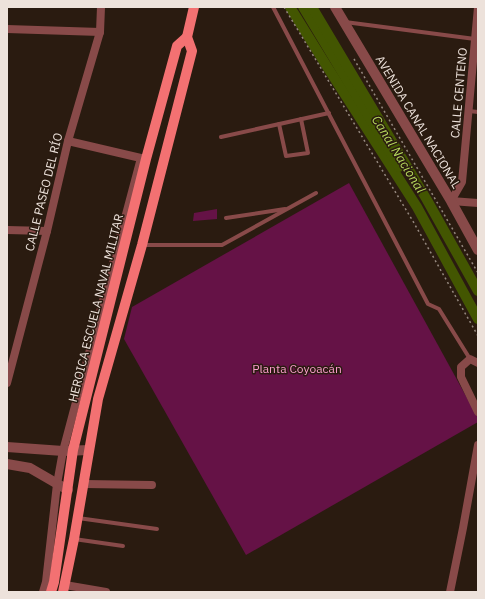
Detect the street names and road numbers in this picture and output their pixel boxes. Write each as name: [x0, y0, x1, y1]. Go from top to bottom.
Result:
street label: CALLE CENTENO: [447, 47, 470, 139]
street label: AVENIDA CANAL NACIONAL: [373, 53, 464, 191]
street label: CALLE PASEO DEL RÍO: [22, 131, 66, 253]
street label: HEROICA ESCUELA NAVAL MILITAR: [65, 212, 126, 404]

